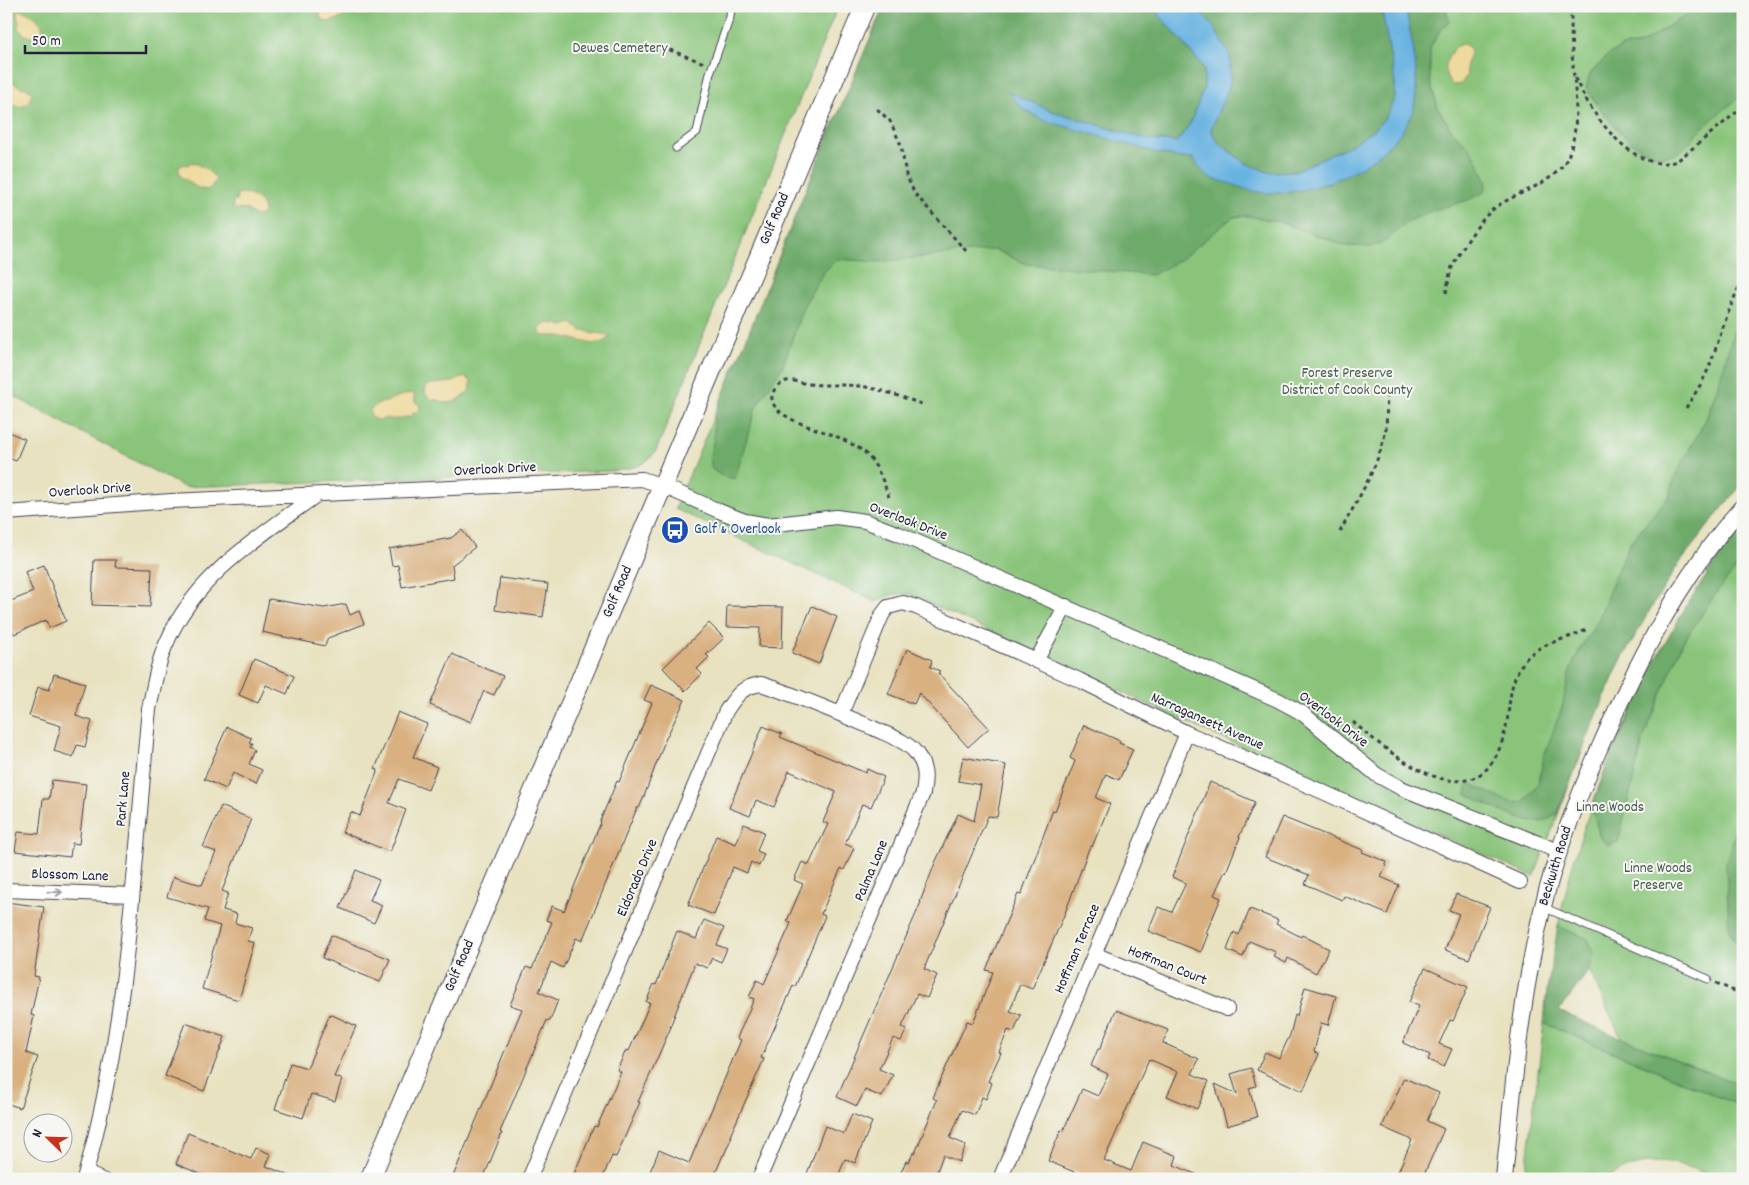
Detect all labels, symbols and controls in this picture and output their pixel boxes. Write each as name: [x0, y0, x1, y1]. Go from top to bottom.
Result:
scale bar: [25, 22, 146, 54]
text: 50 m: [32, 31, 61, 53]
park label: Dewes Cemetery: [572, 38, 668, 60]
street label: Golf Road: [754, 190, 796, 248]
park label: Forest Preserve District of Cook County: [1282, 363, 1413, 402]
street label: Overlook Drive: [453, 457, 537, 483]
street label: Overlook Drive: [48, 477, 132, 505]
street label: Overlook Drive: [866, 497, 951, 547]
bus stop icon: Golf & Overlook: [660, 515, 690, 545]
place label: Golf & Overlook: [694, 519, 781, 541]
street label: Golf Road: [597, 563, 639, 621]
street label: Overlook Drive: [1293, 686, 1373, 754]
street label: Narragansett Avenue: [1147, 687, 1267, 757]
street label: Park Lane: [111, 770, 137, 828]
park label: Linne Woods: [1576, 797, 1644, 819]
street label: Beckwith Road: [1533, 823, 1579, 909]
street label: Eldorado Drive: [612, 835, 664, 920]
street label: Palma Lane: [849, 836, 895, 905]
park label: Linne Woods Preserve: [1624, 858, 1692, 897]
street label: Blossom Lane: [31, 864, 109, 888]
one-way arrow: [47, 887, 63, 896]
street label: Hoffman Terrace: [1049, 900, 1107, 997]
street label: Golf Road: [439, 937, 481, 995]
street label: Hoffman Court: [1124, 940, 1210, 992]
north arrow: [22, 1112, 72, 1162]
text: N: [27, 1127, 48, 1141]

